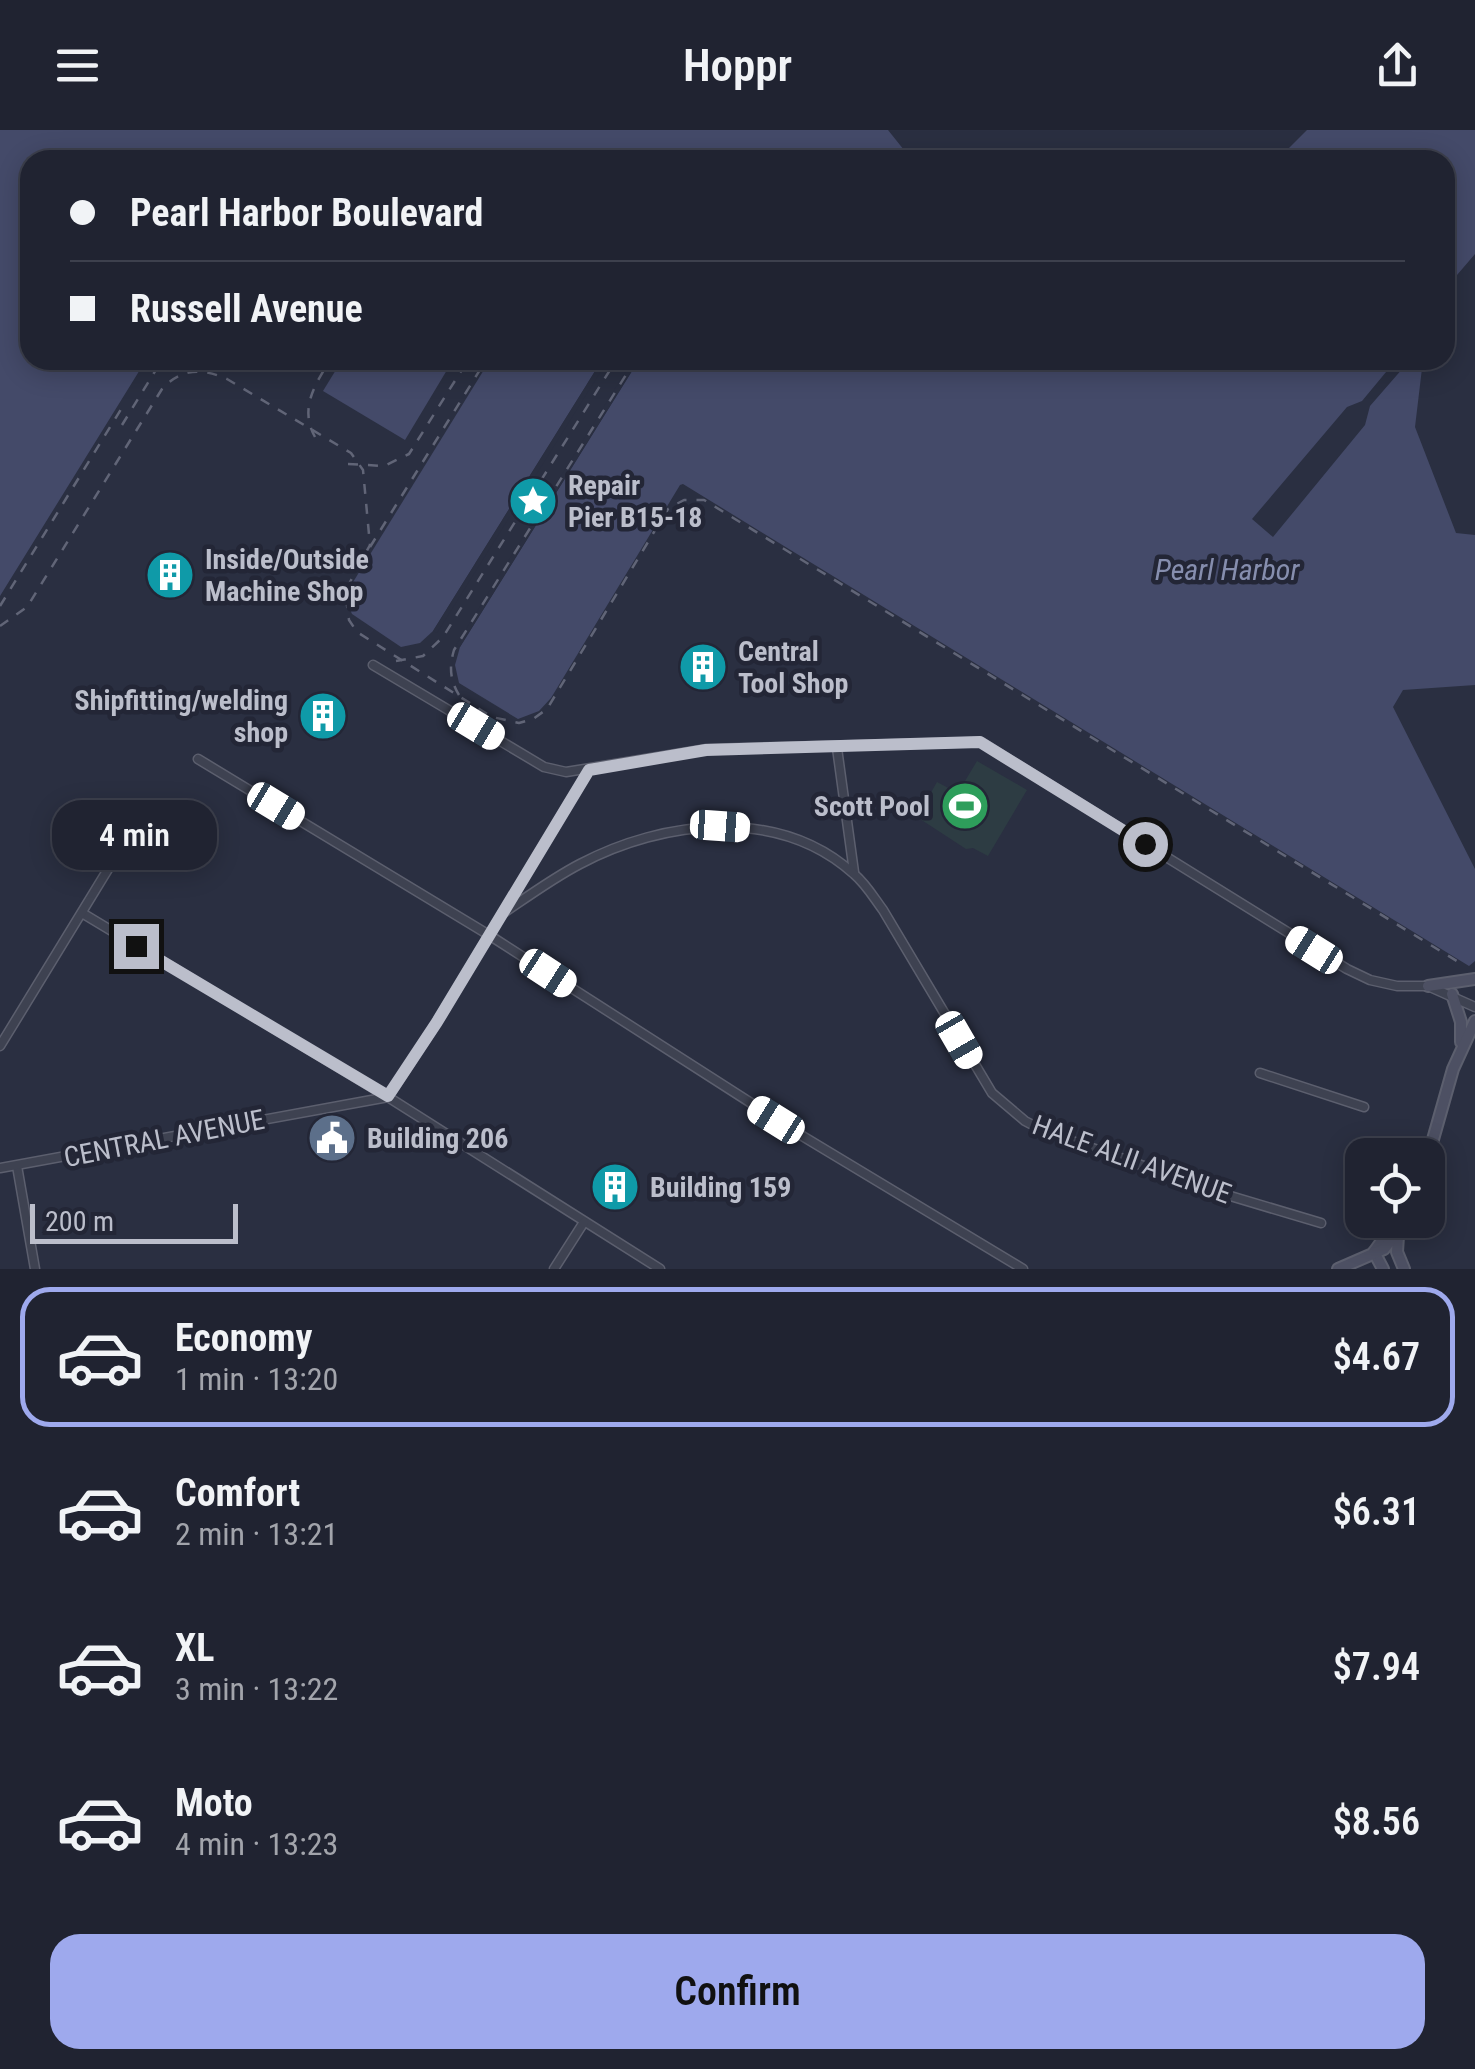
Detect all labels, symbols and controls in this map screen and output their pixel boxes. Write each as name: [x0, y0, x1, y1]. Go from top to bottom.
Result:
icon: menu: [50, 38, 105, 93]
icon: share: [1370, 38, 1425, 93]
text: Hoppr: [683, 39, 792, 92]
text: Pearl Harbor Boulevard: [130, 191, 483, 235]
text: Russell Avenue: [130, 287, 363, 331]
place label: Repair Pier B15-18: [568, 469, 703, 534]
place icon: Repair Pier B15-18: [507, 475, 559, 527]
place label: Inside/Outside Machine Shop: [205, 543, 369, 608]
building icon: Inside/Outside Machine Shop: [144, 549, 196, 601]
water label: Pearl Harbor: [1155, 552, 1300, 587]
place label: Central Tool Shop: [738, 635, 848, 700]
building icon: Central Tool Shop: [677, 641, 729, 693]
place label: Shipfitting/welding shop: [75, 684, 288, 749]
building icon: Shipfitting/welding shop: [297, 690, 349, 742]
car: [443, 698, 509, 754]
car: [243, 778, 309, 834]
sports icon: Scott Pool: [939, 780, 991, 832]
place label: Scott Pool: [814, 790, 930, 823]
callout: 4 min: [54, 801, 218, 871]
car: [689, 809, 751, 843]
text: 4 min: [99, 816, 170, 854]
route start: [1123, 822, 1168, 867]
car: [1281, 921, 1347, 979]
route end: [114, 924, 159, 969]
car: [515, 944, 581, 1002]
car: [931, 1007, 987, 1073]
car: [743, 1091, 809, 1149]
street label: CENTRAL AVENUE: [61, 1103, 267, 1174]
street label: HALE ALII AVENUE: [1028, 1108, 1236, 1211]
public building icon: Building 206: [306, 1112, 358, 1164]
place label: Building 206: [367, 1122, 508, 1155]
map controls: [1345, 1138, 1445, 1238]
button: locate: [1345, 1138, 1445, 1238]
building icon: Building 159: [589, 1161, 641, 1213]
place label: Building 159: [650, 1171, 791, 1204]
scale bar: [30, 1199, 238, 1244]
text: 200 m: [45, 1205, 114, 1238]
icon: car: [55, 1312, 145, 1402]
text: Economy: [175, 1316, 312, 1360]
text: $4.67: [1333, 1335, 1420, 1379]
text: 1 min · 13:20: [175, 1360, 338, 1398]
icon: car: [55, 1467, 145, 1557]
text: Comfort: [175, 1471, 300, 1515]
text: $6.31: [1333, 1490, 1420, 1534]
text: 2 min · 13:21: [175, 1515, 338, 1553]
icon: car: [55, 1622, 145, 1712]
text: XL: [175, 1626, 214, 1670]
text: $7.94: [1333, 1645, 1420, 1689]
text: 3 min · 13:22: [175, 1670, 338, 1708]
icon: car: [55, 1777, 145, 1867]
text: Moto: [175, 1781, 253, 1825]
text: $8.56: [1333, 1800, 1420, 1844]
text: 4 min · 13:23: [175, 1825, 338, 1863]
button: Confirm: [50, 1934, 1425, 2049]

